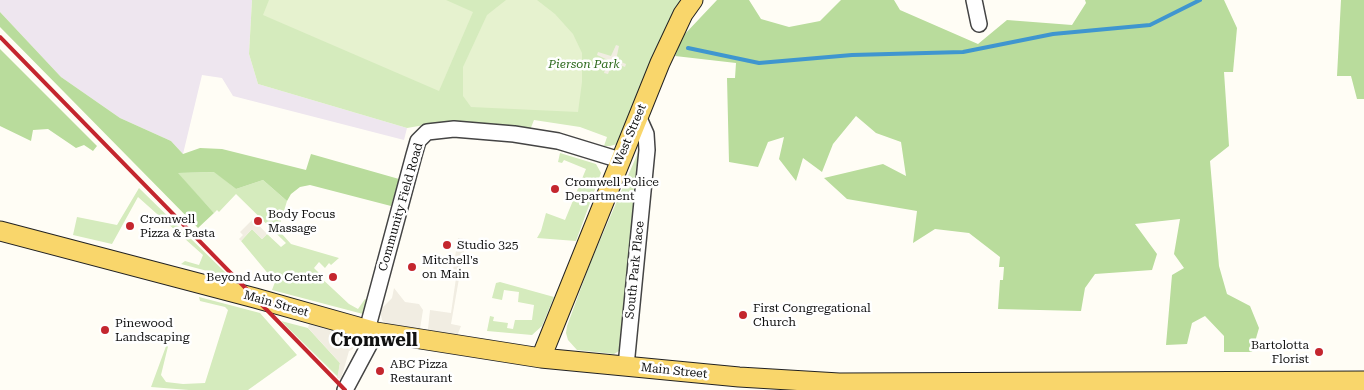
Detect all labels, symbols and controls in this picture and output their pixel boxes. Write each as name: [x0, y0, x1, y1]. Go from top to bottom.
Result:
park label: Pierson Park: [548, 57, 620, 71]
street label: West Street: [610, 102, 650, 168]
street label: Community Field Road: [376, 141, 426, 273]
place label: Cromwell Police Department: [565, 175, 659, 203]
marker: Cromwell Police Department: [549, 183, 561, 195]
place label: Body Focus Massage: [268, 207, 335, 235]
place label: Cromwell Pizza & Pasta: [140, 212, 215, 240]
marker: Body Focus Massage: [252, 215, 264, 227]
marker: Cromwell Pizza & Pasta: [124, 220, 136, 232]
street label: South Park Place: [623, 220, 647, 320]
place label: Studio 325: [457, 238, 518, 252]
marker: Studio 325: [441, 239, 453, 251]
place label: Mitchell's on Main: [422, 253, 478, 281]
marker: Mitchell's on Main: [406, 261, 418, 273]
place label: Beyond Auto Center: [206, 270, 323, 284]
marker: Beyond Auto Center: [327, 271, 339, 283]
street label: Main Street: [242, 288, 310, 320]
place label: First Congregational Church: [753, 301, 871, 329]
marker: First Congregational Church: [737, 309, 749, 321]
place label: Pinewood Landscaping: [115, 316, 190, 344]
marker: Pinewood Landscaping: [99, 324, 111, 336]
district label: Cromwell: [330, 330, 418, 352]
place label: Bartolotta Florist: [1251, 338, 1309, 366]
marker: Bartolotta Florist: [1313, 346, 1325, 358]
place label: ABC Pizza Restaurant: [390, 357, 452, 385]
street label: Main Street: [640, 360, 708, 382]
marker: ABC Pizza Restaurant: [374, 365, 386, 377]

